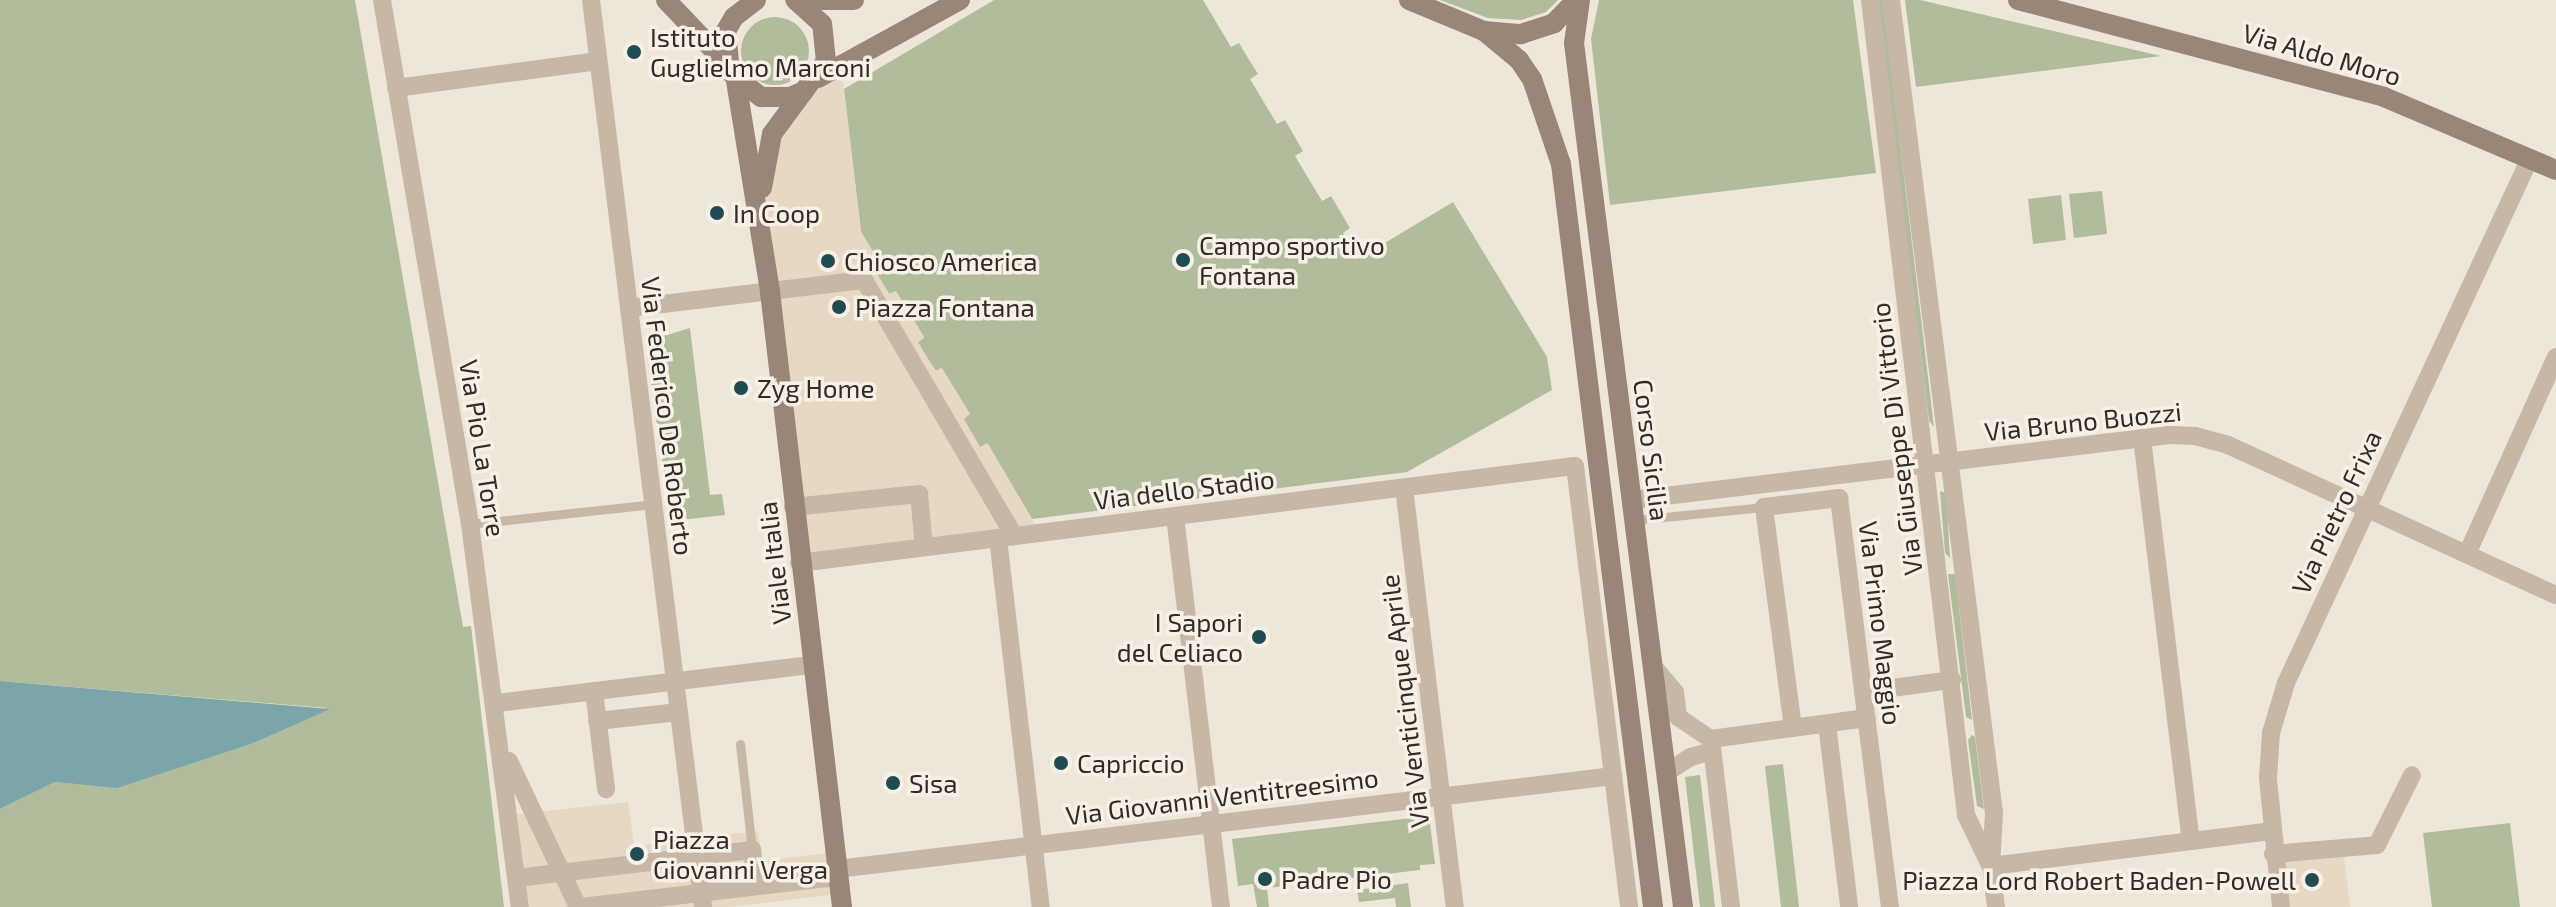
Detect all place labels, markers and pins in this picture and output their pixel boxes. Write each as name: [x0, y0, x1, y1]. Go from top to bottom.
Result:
place label: Istituto Guglielmo Marconi: [650, 21, 871, 82]
marker: Istituto Guglielmo Marconi: [625, 43, 643, 61]
place label: In Coop: [733, 197, 820, 229]
marker: In Coop: [708, 204, 726, 222]
place label: Campo sportivo Fontana: [1199, 229, 1385, 290]
place label: Chiosco America: [844, 245, 1038, 277]
marker: Campo sportivo Fontana: [1174, 251, 1192, 269]
marker: Chiosco America: [819, 252, 837, 270]
place label: Piazza Fontana: [855, 291, 1035, 323]
marker: Piazza Fontana: [830, 298, 848, 316]
place label: Zyg Home: [757, 372, 874, 404]
marker: Zyg Home: [732, 379, 750, 397]
place label: I Sapori del Celiaco: [1116, 606, 1243, 668]
marker: I Sapori del Celiaco: [1250, 628, 1268, 646]
place label: Capriccio: [1077, 747, 1184, 779]
marker: Capriccio: [1052, 754, 1070, 772]
place label: Sisa: [909, 767, 958, 799]
marker: Sisa: [884, 774, 902, 792]
place label: Piazza Giovanni Verga: [653, 823, 829, 884]
marker: Piazza Giovanni Verga: [628, 845, 646, 863]
place label: Padre Pio: [1281, 863, 1392, 895]
place label: Piazza Lord Robert Baden-Powell: [1902, 864, 2296, 896]
marker: Padre Pio: [1256, 870, 1274, 888]
marker: Piazza Lord Robert Baden-Powell: [2303, 871, 2321, 889]

